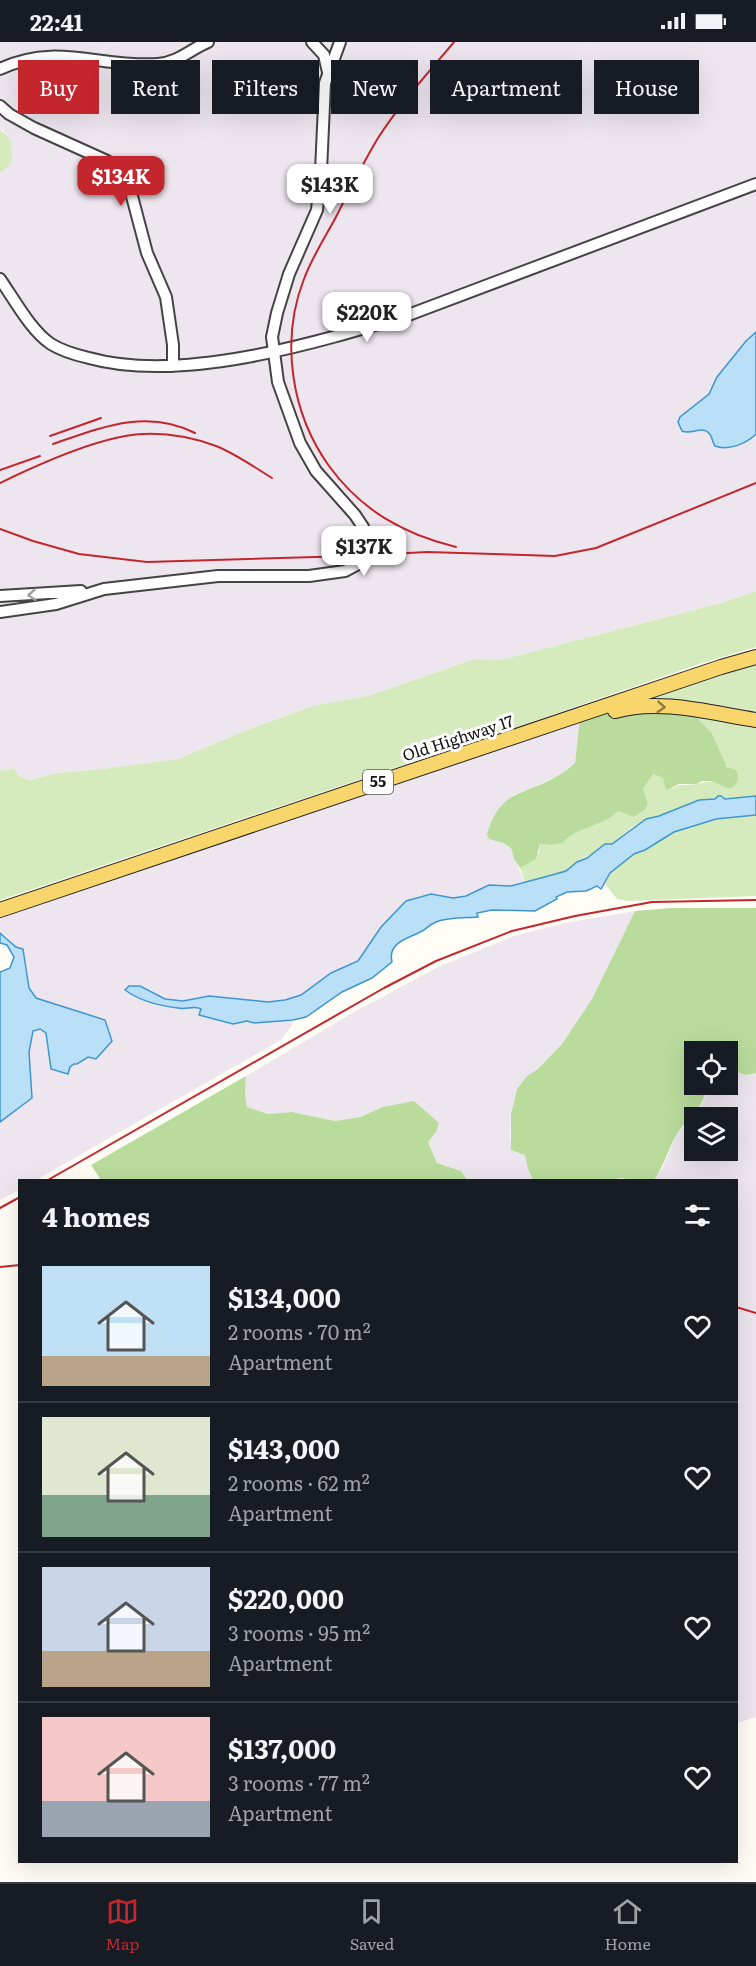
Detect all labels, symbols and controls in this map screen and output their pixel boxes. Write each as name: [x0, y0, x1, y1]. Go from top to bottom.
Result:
text: 22:41: [30, 5, 83, 38]
chip: Buy: [18, 60, 99, 114]
chip: Rent: [111, 60, 200, 114]
chip: Filters: [212, 60, 319, 114]
chip: New: [331, 60, 418, 114]
chip: Apartment: [430, 60, 582, 114]
chip: House: [594, 60, 699, 114]
pin: $134K: [79, 156, 163, 207]
text: $134K: [91, 160, 151, 190]
pin: $143K: [288, 164, 372, 215]
text: $143K: [301, 168, 359, 198]
pin: $220K: [325, 292, 409, 343]
text: $220K: [336, 296, 398, 326]
pin: $137K: [322, 526, 406, 577]
text: $137K: [335, 530, 393, 560]
one-way arrow: [27, 588, 36, 601]
one-way arrow: [657, 701, 666, 714]
street label: Old Highway 17: [399, 708, 516, 766]
road number: 55: [363, 770, 393, 794]
map controls: [684, 1041, 738, 1161]
button: locate: [684, 1041, 738, 1095]
button: layers: [684, 1107, 738, 1161]
text: 4 homes: [42, 1196, 150, 1235]
icon: filters: [681, 1199, 714, 1232]
text: $134,000: [228, 1277, 341, 1316]
icon: home: [90, 1290, 162, 1362]
icon: heart: [681, 1310, 714, 1343]
text: 2 rooms · 70 m²: [228, 1316, 371, 1346]
text: Apartment: [228, 1346, 333, 1376]
text: $143,000: [228, 1428, 340, 1467]
icon: home: [90, 1441, 162, 1513]
icon: heart: [681, 1461, 714, 1494]
text: 2 rooms · 62 m²: [228, 1467, 370, 1497]
text: Apartment: [228, 1497, 333, 1527]
text: $220,000: [228, 1578, 344, 1617]
icon: home: [90, 1591, 162, 1663]
icon: heart: [681, 1611, 714, 1644]
text: 3 rooms · 95 m²: [228, 1617, 370, 1647]
text: Apartment: [228, 1647, 333, 1677]
text: $137,000: [228, 1728, 336, 1767]
icon: home: [90, 1741, 162, 1813]
icon: heart: [681, 1761, 714, 1794]
text: 3 rooms · 77 m²: [228, 1767, 370, 1797]
text: Apartment: [228, 1797, 333, 1827]
tab: Map: [105, 1895, 139, 1955]
tab: Saved: [350, 1895, 394, 1955]
tab: Home: [605, 1895, 651, 1955]

